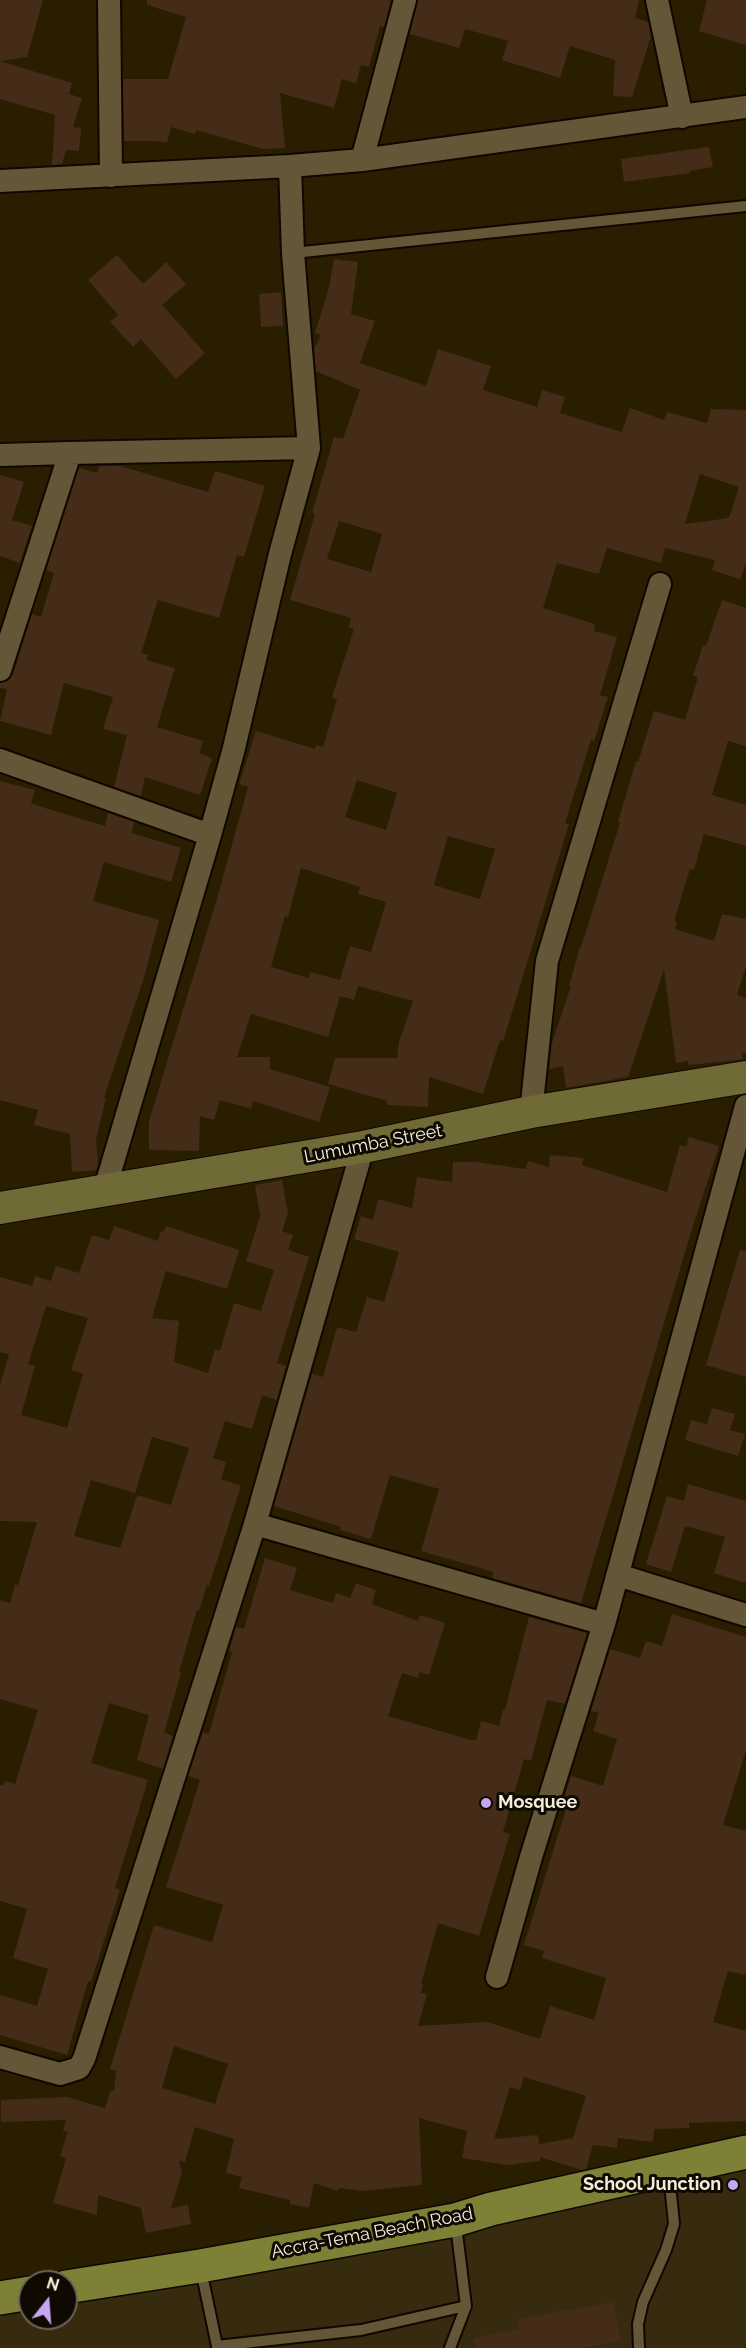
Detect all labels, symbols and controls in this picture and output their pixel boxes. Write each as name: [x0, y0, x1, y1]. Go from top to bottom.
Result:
street label: Lumumba Street: [302, 1120, 444, 1168]
place label: Mosquee: [498, 1792, 577, 1814]
marker: Mosquee: [479, 1796, 493, 1810]
place label: School Junction: [583, 2174, 721, 2196]
marker: School Junction: [726, 2178, 740, 2192]
street label: Accra-Tema Beach Road: [269, 2203, 475, 2263]
north arrow: [18, 2270, 78, 2330]
text: N: [44, 2273, 61, 2295]

